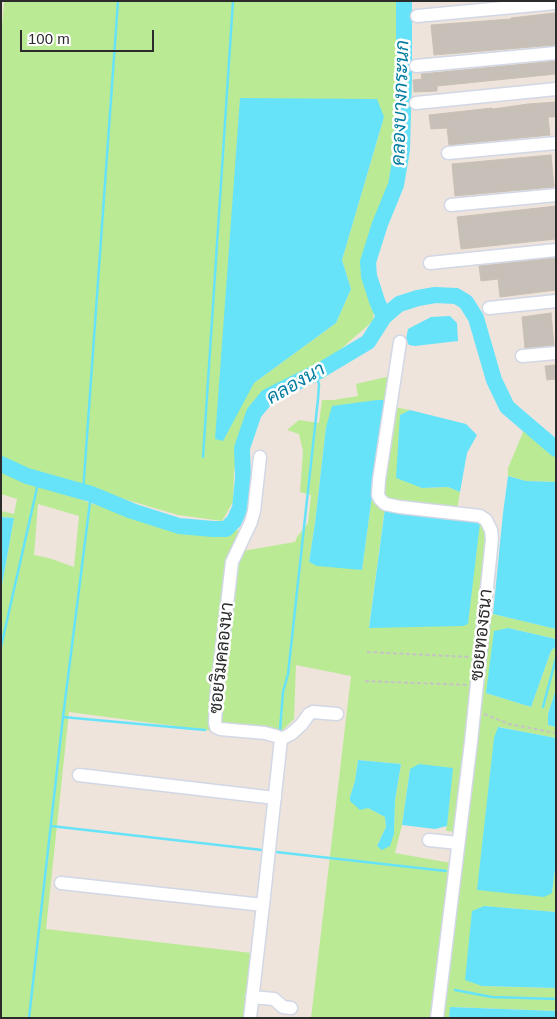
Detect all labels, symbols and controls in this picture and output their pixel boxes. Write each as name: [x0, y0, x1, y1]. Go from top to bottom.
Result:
scale bar: [22, 20, 156, 52]
text: 100 m: [28, 30, 70, 47]
water label: คลองบางกระนก: [387, 40, 415, 166]
water label: คลองนา: [263, 358, 329, 410]
street label: ซอยทองธนา: [466, 588, 498, 682]
street label: ซอยริมคลองนา: [205, 601, 239, 715]

